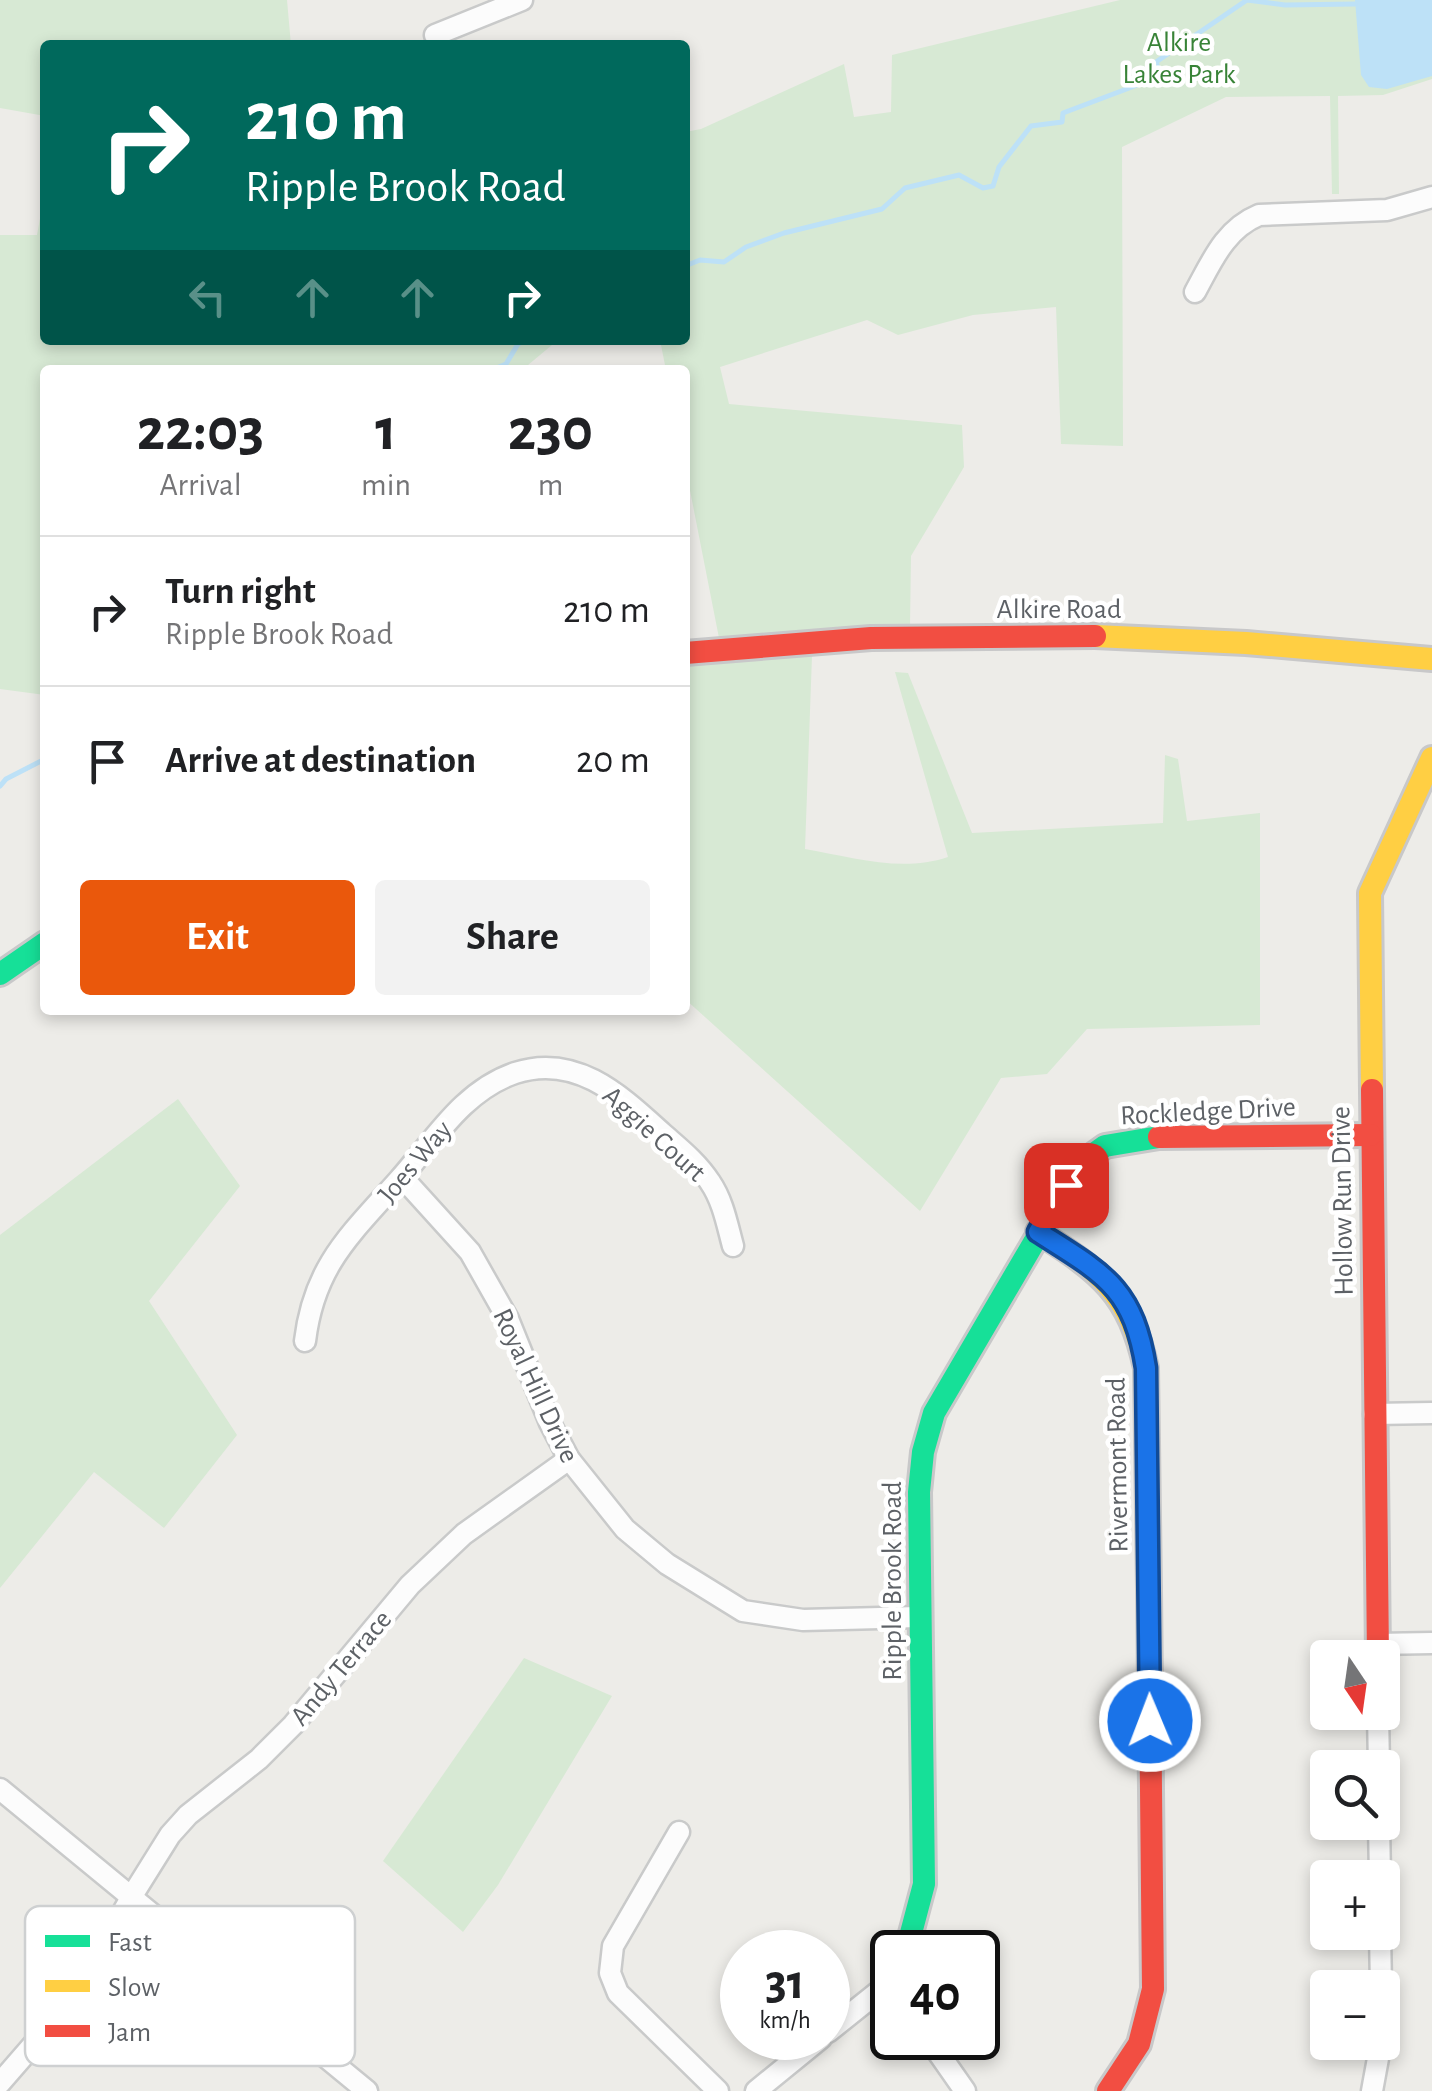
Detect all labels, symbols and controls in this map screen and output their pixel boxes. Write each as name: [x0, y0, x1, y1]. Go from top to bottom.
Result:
park label: Alkire Lakes Park: [1122, 29, 1236, 89]
icon: right: [80, 80, 210, 210]
text: 210 m: [245, 83, 407, 153]
text: Ripple Brook Road: [245, 165, 566, 210]
icon: left: [180, 270, 235, 325]
icon: ahead: [285, 270, 340, 325]
icon: ahead: [390, 270, 445, 325]
icon: right: [495, 270, 550, 325]
text: 22:03: [137, 401, 264, 461]
text: 1: [375, 401, 397, 461]
text: 230: [508, 401, 593, 461]
text: Arrival: [159, 469, 242, 501]
text: min: [361, 469, 411, 501]
text: m: [538, 469, 563, 501]
text: Turn right: [165, 573, 315, 611]
icon: right: [80, 584, 135, 639]
text: 210 m: [563, 592, 650, 630]
street label: Alkire Road: [997, 596, 1121, 624]
text: Ripple Brook Road: [165, 618, 393, 650]
icon: arrive: [80, 734, 135, 789]
text: Arrive at destination: [165, 742, 476, 780]
text: 20 m: [576, 742, 650, 780]
button: Exit: [80, 880, 355, 995]
button: Share: [375, 880, 650, 995]
street label: Aggie Court: [597, 1081, 710, 1188]
street label: Rockledge Drive: [1120, 1093, 1296, 1131]
street label: Hollow Run Drive: [1327, 1106, 1359, 1296]
street label: Joes Way: [373, 1116, 458, 1209]
pin: [1024, 1143, 1109, 1228]
icon: arrive: [1039, 1158, 1094, 1213]
street label: Royal Hill Drive: [487, 1304, 583, 1467]
street label: Rivermont Road: [1102, 1377, 1134, 1553]
street label: Ripple Brook Road: [879, 1481, 907, 1681]
street label: Andy Terrace: [286, 1605, 397, 1731]
north arrow: [1310, 1640, 1400, 1730]
map controls: [1310, 1640, 1400, 2060]
position arrow: [1098, 1669, 1202, 1773]
button: search: [1310, 1750, 1400, 1840]
button: +: [1310, 1860, 1400, 1950]
legend: [25, 1906, 355, 2066]
text: Fast: [108, 1929, 152, 1957]
speed limit sign: 40: [870, 1930, 1000, 2060]
text: 31: [765, 1958, 805, 2008]
button: −: [1310, 1970, 1400, 2060]
text: Slow: [108, 1974, 160, 2002]
text: km/h: [759, 2008, 811, 2033]
text: Jam: [108, 2019, 151, 2047]

